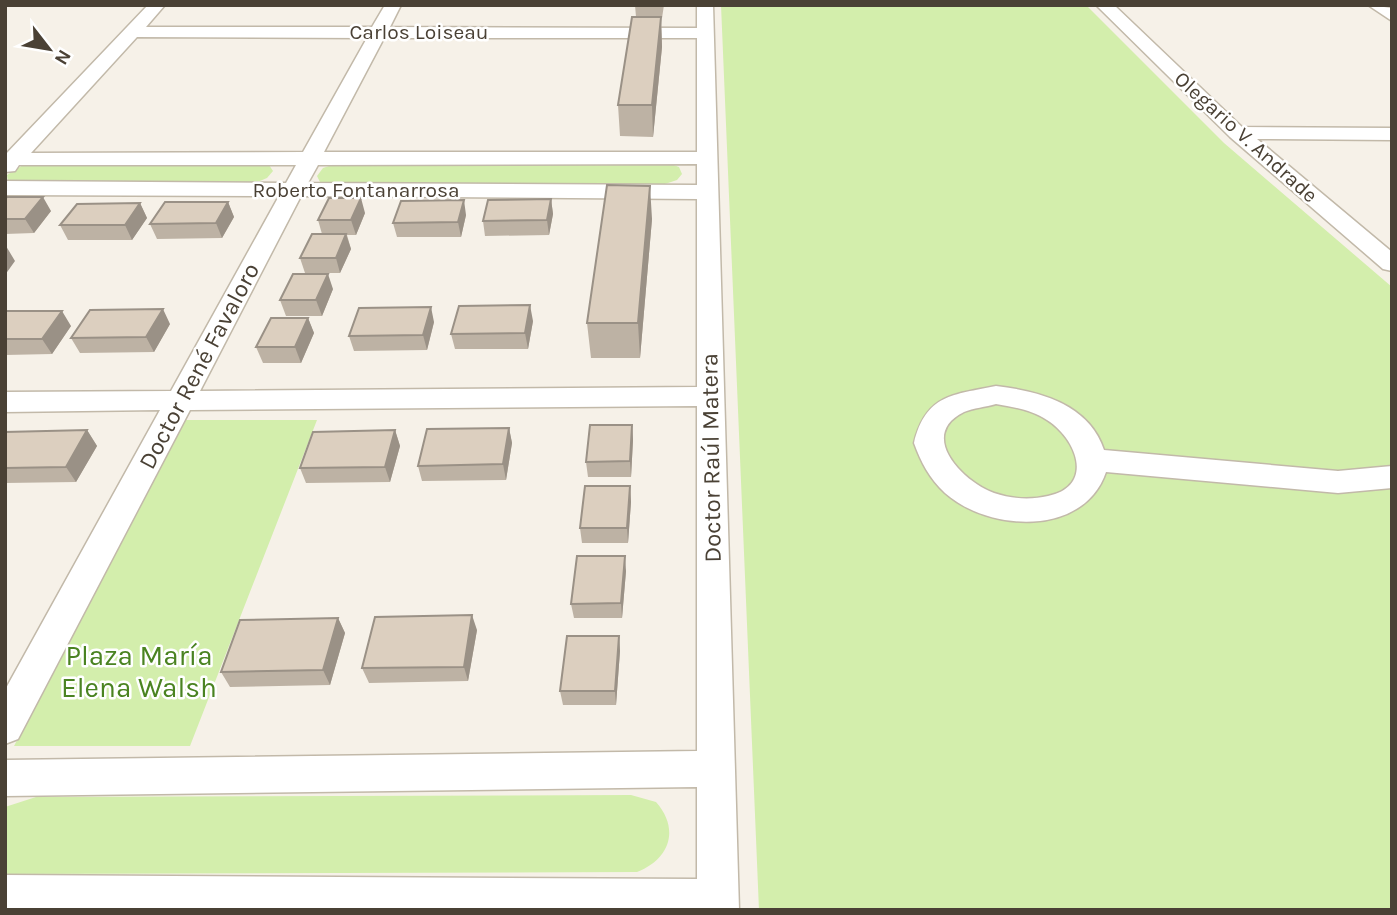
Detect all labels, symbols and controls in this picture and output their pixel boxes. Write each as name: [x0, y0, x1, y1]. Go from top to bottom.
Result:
north arrow: [14, 14, 84, 84]
street label: Carlos Loiseau: [349, 20, 489, 44]
text: N: [50, 46, 76, 69]
street label: Olegario V. Andrade: [1170, 67, 1322, 207]
street label: Roberto Fontanarrosa: [252, 178, 460, 202]
street label: Doctor René Favaloro: [133, 258, 265, 474]
street label: Doctor Raúl Matera: [695, 353, 727, 563]
park label: Plaza María Elena Walsh: [61, 639, 217, 704]

